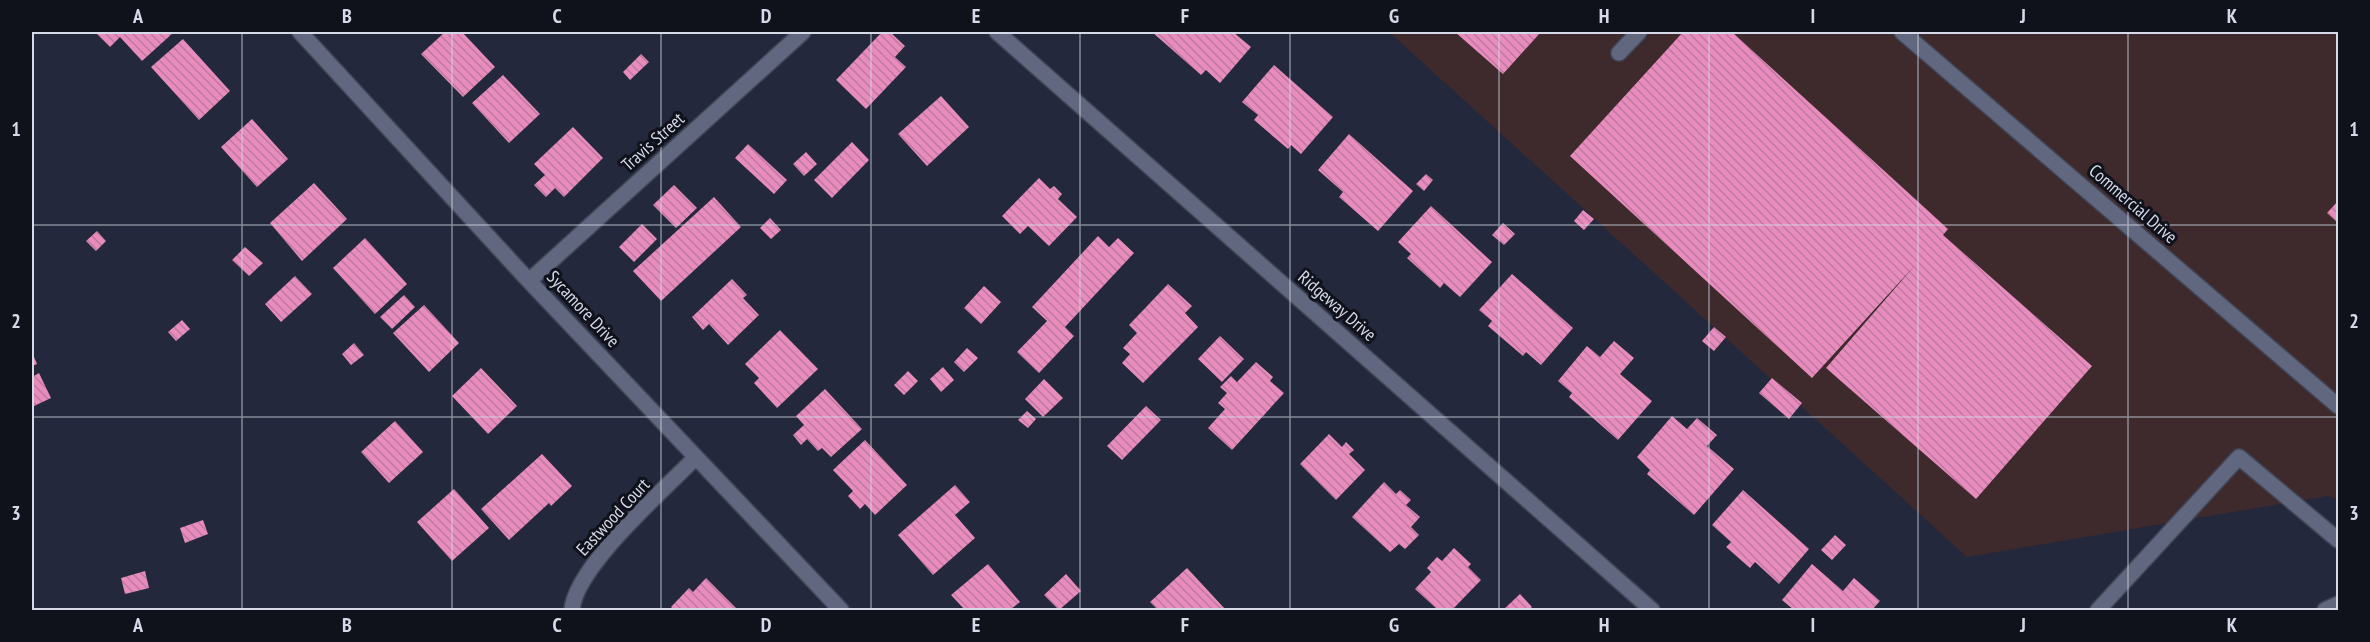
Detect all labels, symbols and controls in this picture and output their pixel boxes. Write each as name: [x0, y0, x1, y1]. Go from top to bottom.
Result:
text: A: [132, 3, 144, 29]
text: B: [342, 3, 352, 29]
text: C: [552, 3, 562, 29]
text: D: [761, 3, 772, 29]
text: E: [972, 3, 980, 29]
text: F: [1181, 3, 1189, 29]
text: G: [1389, 3, 1399, 29]
text: H: [1599, 3, 1609, 29]
text: I: [1811, 3, 1815, 29]
text: J: [2019, 3, 2026, 29]
text: K: [2227, 3, 2238, 29]
street label: Travis Street: [616, 107, 689, 176]
text: 1: [11, 116, 21, 142]
text: 1: [2349, 116, 2359, 142]
street label: Commercial Drive: [2084, 159, 2182, 248]
street label: Ridgeway Drive: [1294, 265, 1381, 346]
street label: Sycamore Drive: [542, 266, 625, 352]
text: 2: [11, 308, 21, 334]
text: 2: [2349, 308, 2359, 334]
street label: Eastwood Court: [571, 473, 654, 560]
text: 3: [11, 500, 21, 526]
text: 3: [2349, 500, 2359, 526]
text: A: [132, 612, 144, 638]
text: B: [342, 612, 352, 638]
text: C: [552, 612, 562, 638]
text: D: [761, 612, 772, 638]
text: E: [972, 612, 980, 638]
text: F: [1181, 612, 1189, 638]
text: G: [1389, 612, 1399, 638]
text: H: [1599, 612, 1609, 638]
text: I: [1811, 612, 1815, 638]
text: J: [2019, 612, 2026, 638]
text: K: [2227, 612, 2238, 638]

